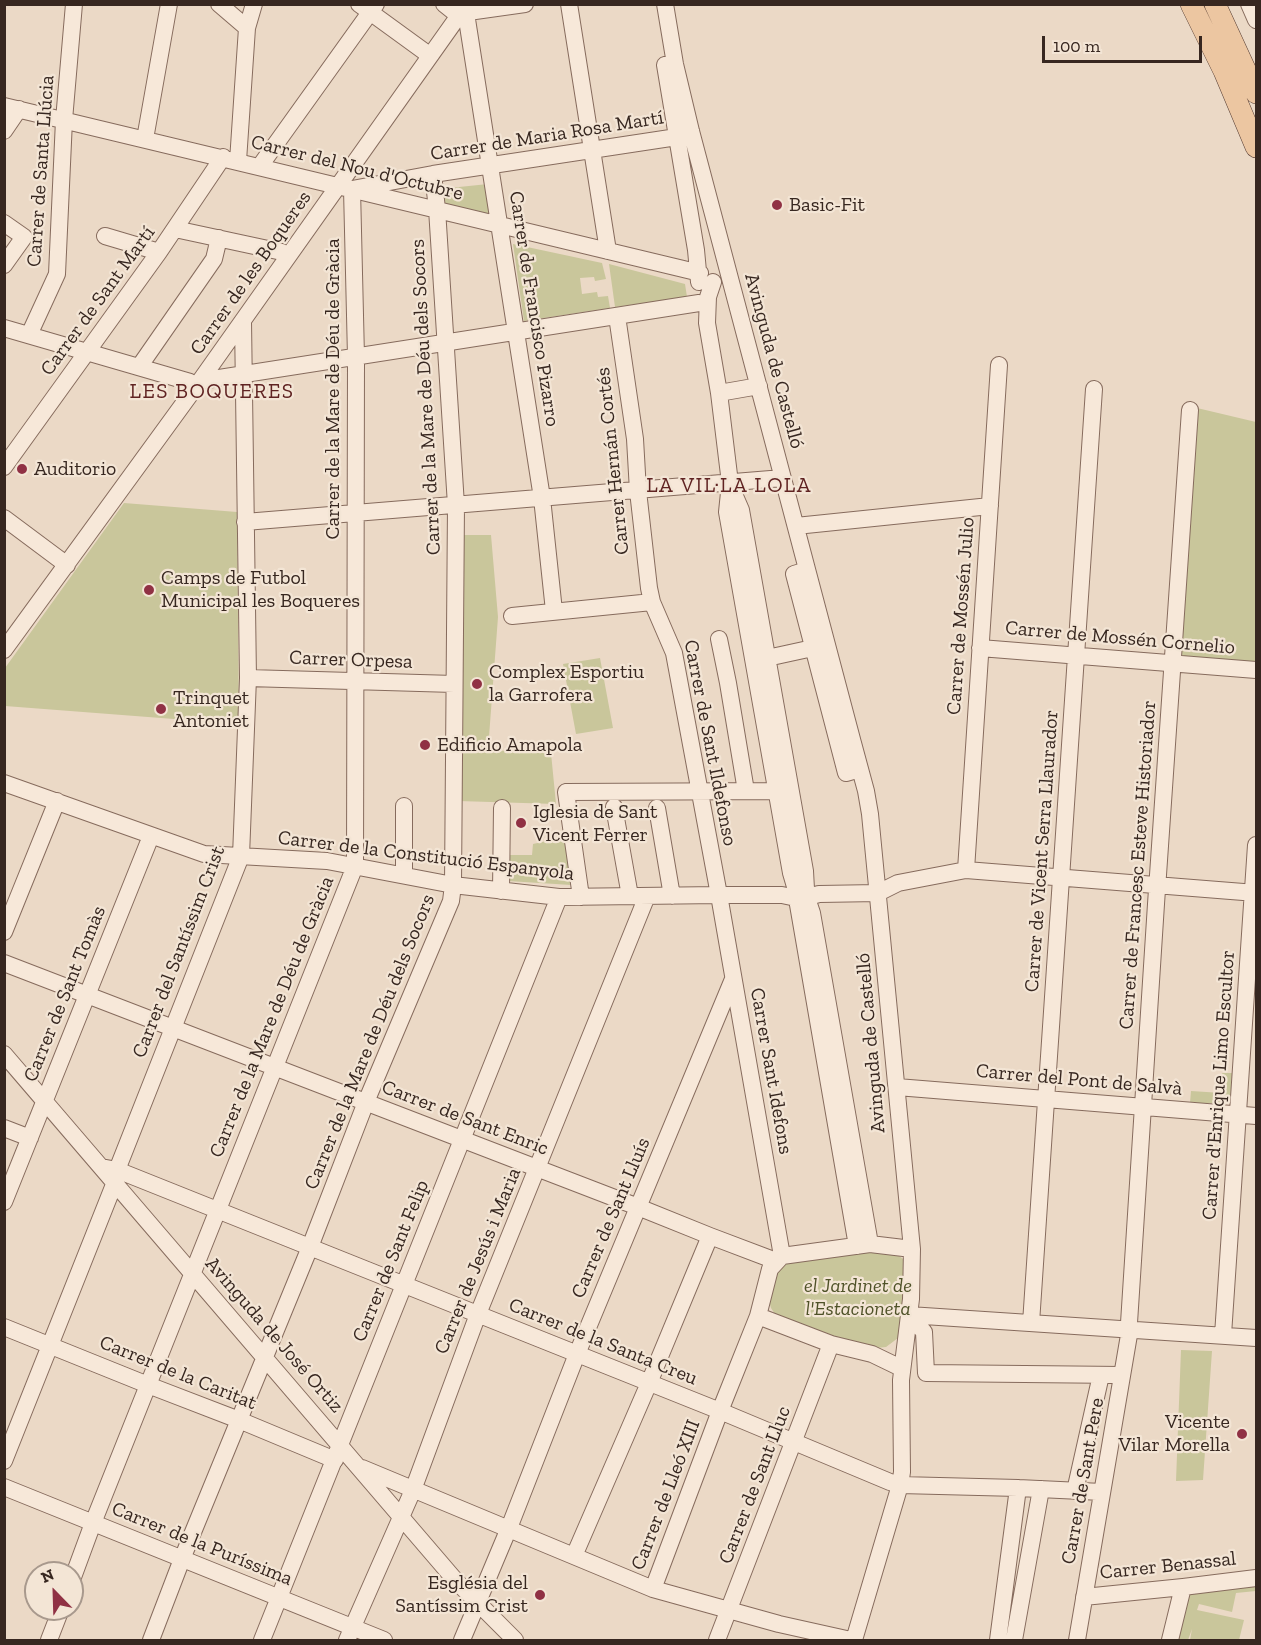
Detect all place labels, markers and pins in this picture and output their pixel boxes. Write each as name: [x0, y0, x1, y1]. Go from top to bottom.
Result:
place label: Basic-Fit: [789, 193, 865, 217]
marker: Basic-Fit: [770, 198, 784, 212]
place label: Auditorio: [34, 457, 116, 481]
marker: Auditorio: [15, 462, 29, 476]
place label: Camps de Futbol Municipal les Boqueres: [161, 566, 360, 613]
marker: Camps de Futbol Municipal les Boqueres: [142, 583, 156, 597]
place label: Complex Esportiu la Garrofera: [489, 660, 644, 707]
marker: Complex Esportiu la Garrofera: [470, 677, 484, 691]
place label: Trinquet Antoniet: [173, 686, 249, 733]
marker: Trinquet Antoniet: [154, 702, 168, 716]
place label: Edificio Amapola: [437, 733, 582, 757]
marker: Edificio Amapola: [418, 738, 432, 752]
place label: Iglesia de Sant Vicent Ferrer: [533, 800, 657, 847]
marker: Iglesia de Sant Vicent Ferrer: [514, 816, 528, 830]
place label: Vicente Vilar Morella: [1118, 1410, 1230, 1457]
marker: Vicente Vilar Morella: [1235, 1427, 1249, 1441]
place label: Església del Santíssim Crist: [395, 1571, 528, 1618]
marker: Església del Santíssim Crist: [533, 1588, 547, 1602]

